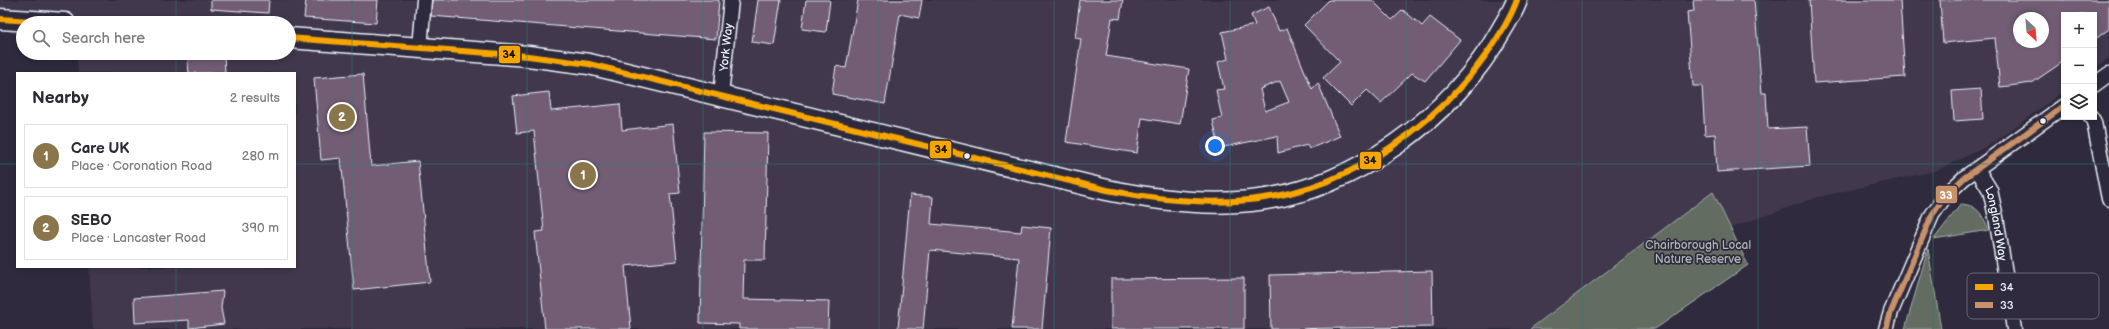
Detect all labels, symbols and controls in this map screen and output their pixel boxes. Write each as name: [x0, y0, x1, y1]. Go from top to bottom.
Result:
north arrow: [2013, 12, 2049, 48]
map controls: [2061, 12, 2097, 120]
button: +: [2061, 12, 2097, 48]
search box: [16, 16, 296, 60]
street label: York Way: [716, 22, 736, 73]
icon: search: [30, 27, 52, 49]
text: Search here: [62, 29, 145, 48]
line badge: 34: [498, 45, 521, 64]
text: 34: [503, 48, 516, 61]
button: −: [2061, 48, 2097, 84]
button: layers: [2061, 84, 2097, 120]
text: Nearby: [32, 88, 89, 108]
text: 2 results: [230, 90, 280, 106]
pin: 2: [329, 102, 355, 132]
unlabelled marker: [2038, 116, 2048, 126]
your location: [1205, 136, 1225, 156]
text: Care UK: [71, 139, 129, 158]
line badge: 34: [929, 140, 952, 159]
text: 34: [935, 143, 948, 156]
text: 1: [43, 148, 49, 164]
text: 280 m: [242, 148, 279, 164]
unlabelled marker: [962, 151, 972, 161]
line badge: 34: [1359, 151, 1382, 170]
text: 34: [1364, 154, 1377, 167]
text: Place · Coronation Road: [71, 158, 212, 174]
pin: 1: [570, 160, 596, 190]
street label: Longland Way: [1982, 183, 2011, 263]
line badge: 33: [1935, 185, 1958, 204]
text: 33: [1940, 189, 1953, 202]
text: SEBO: [71, 211, 111, 230]
text: 2: [42, 220, 50, 236]
text: 390 m: [242, 220, 279, 236]
text: Place · Lancaster Road: [71, 230, 206, 246]
park label: Chairborough Local Nature Reserve: [1645, 238, 1751, 267]
legend: [1967, 273, 2099, 319]
text: 34: [2000, 281, 2014, 294]
text: 33: [2000, 299, 2014, 312]

